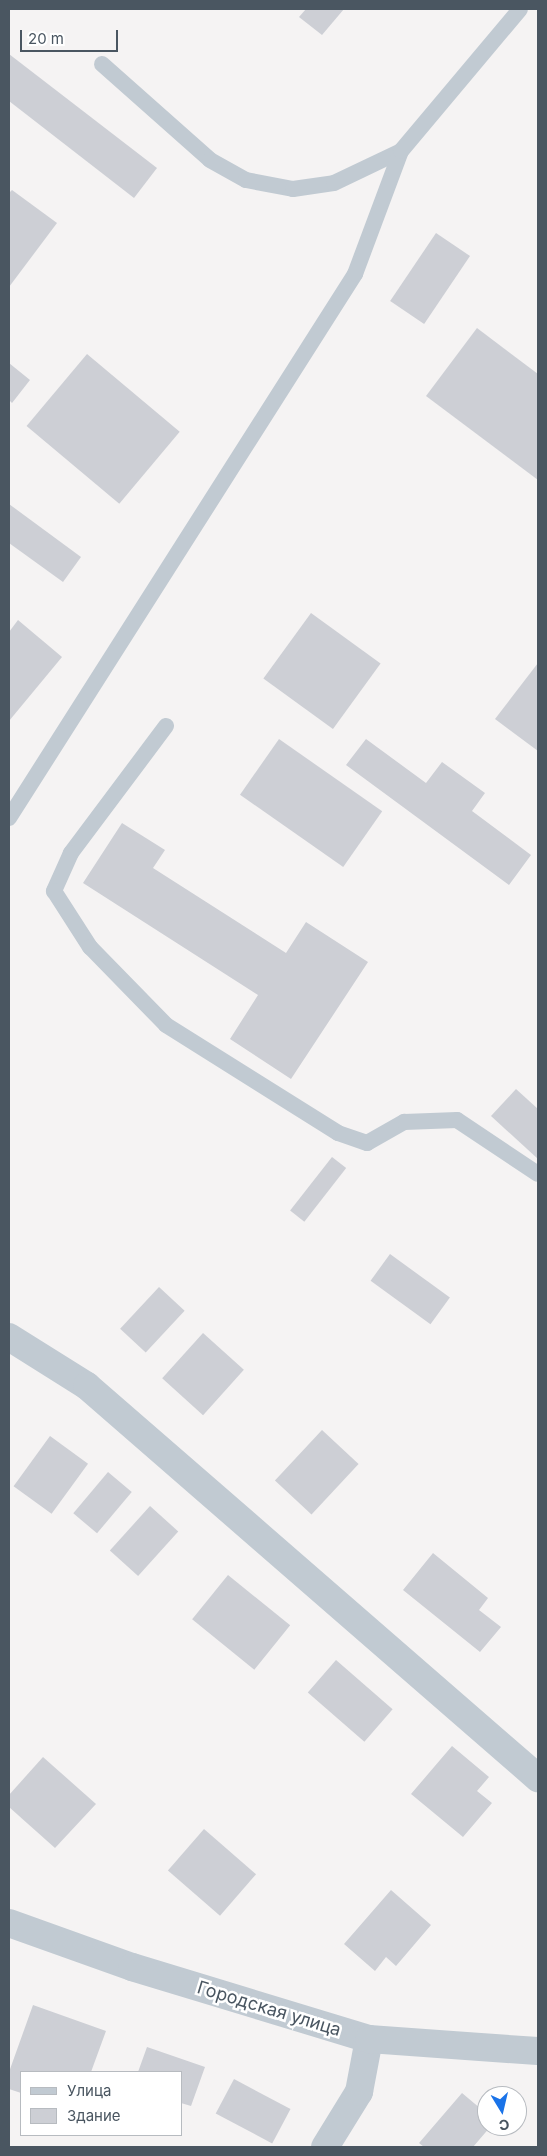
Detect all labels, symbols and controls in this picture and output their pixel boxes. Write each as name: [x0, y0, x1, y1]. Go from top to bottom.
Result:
scale bar: [22, 20, 120, 52]
text: 20 m: [28, 29, 64, 48]
street label: Городская улица: [194, 1977, 344, 2041]
legend: [20, 2071, 182, 2136]
text: Улица: [67, 2081, 111, 2100]
north arrow: [477, 2086, 527, 2136]
text: Здание: [67, 2106, 121, 2125]
text: С: [498, 2116, 511, 2135]

